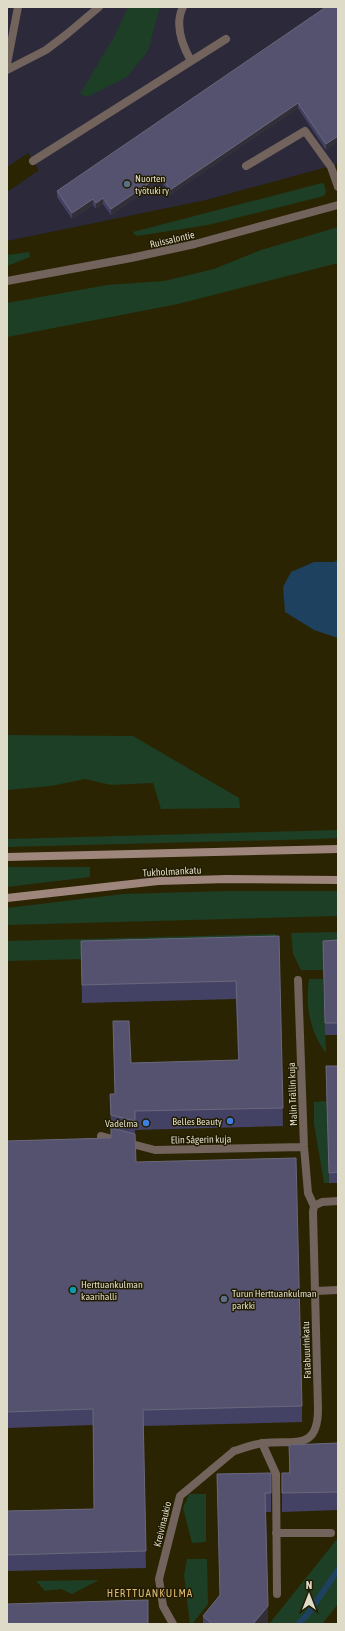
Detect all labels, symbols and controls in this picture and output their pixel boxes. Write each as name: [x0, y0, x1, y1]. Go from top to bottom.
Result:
place label: Nuorten työtuki ry: [135, 173, 169, 196]
marker: Nuorten työtuki ry: [122, 179, 132, 189]
street label: Ruissalontie: [149, 229, 196, 250]
street label: Tukholmankatu: [142, 864, 202, 879]
street label: Malin Trällin kuja: [286, 1062, 299, 1126]
place label: Belles Beauty: [172, 1116, 222, 1127]
marker: Belles Beauty: [225, 1116, 235, 1126]
place label: Vadelma: [105, 1118, 138, 1129]
marker: Vadelma: [141, 1118, 151, 1128]
street label: Elin Sågerin kuja: [171, 1133, 232, 1146]
place label: Herttuankulman kaarihalli: [81, 1279, 143, 1302]
marker: Herttuankulman kaarihalli: [68, 1285, 78, 1295]
place label: Turun Herttuankulman parkki: [232, 1288, 317, 1311]
marker: Turun Herttuankulman parkki: [219, 1294, 229, 1304]
street label: Fatabuurinkatu: [300, 1321, 313, 1379]
street label: Kreivinaukio: [152, 1500, 174, 1548]
north arrow: [289, 1575, 329, 1615]
text: N: [306, 1579, 312, 1591]
district label: HERTTUANKULMA: [107, 1587, 193, 1599]

